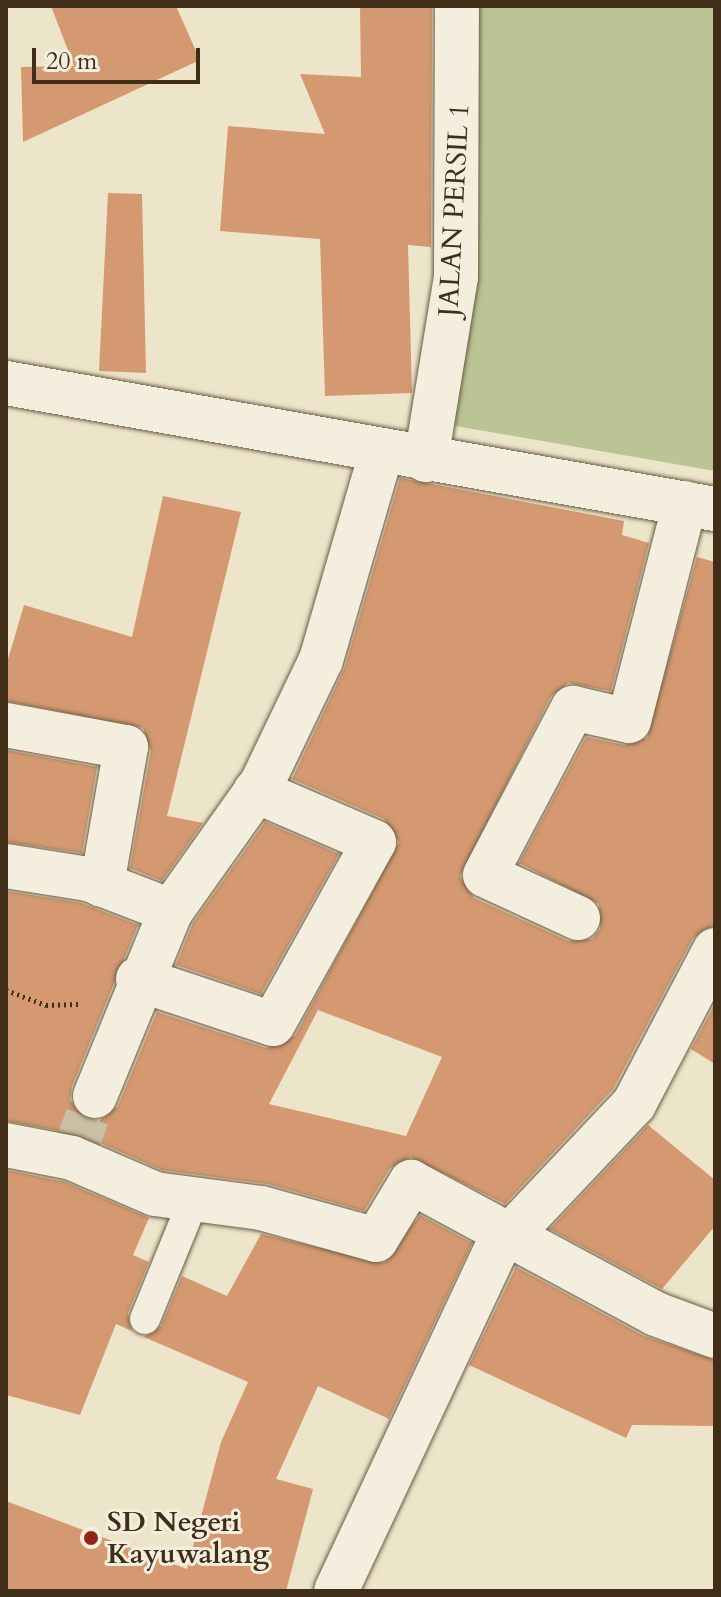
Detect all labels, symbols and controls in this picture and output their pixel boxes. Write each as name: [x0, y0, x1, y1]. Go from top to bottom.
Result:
scale bar: [36, 32, 204, 82]
text: 20 m: [46, 45, 97, 78]
street label: JALAN PERSIL 1: [432, 103, 476, 317]
place label: SD Negeri Kayuwalang: [107, 1505, 269, 1571]
marker: SD Negeri Kayuwalang: [82, 1529, 100, 1547]

